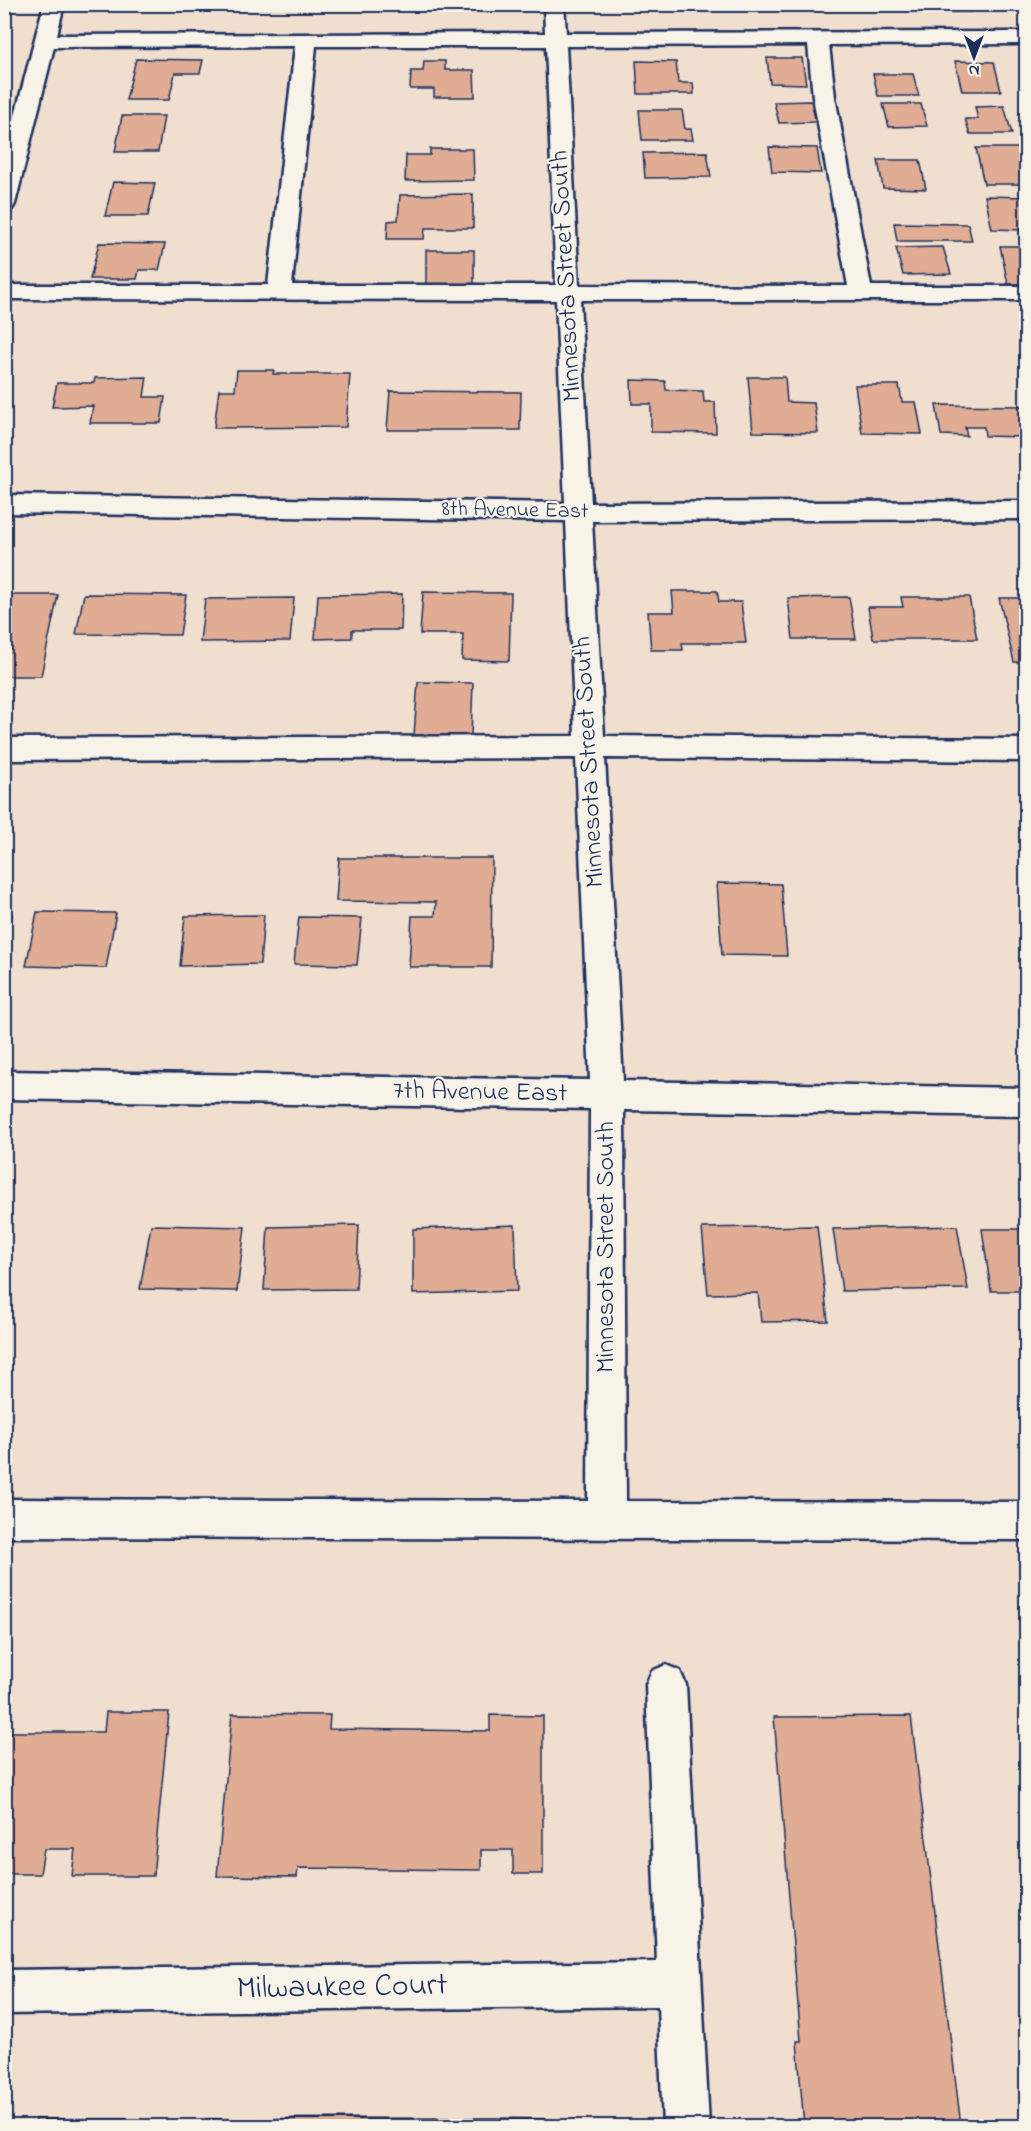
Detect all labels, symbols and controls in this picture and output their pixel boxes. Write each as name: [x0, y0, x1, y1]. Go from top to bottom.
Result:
north arrow: [944, 27, 1004, 87]
text: N: [968, 58, 979, 82]
street label: Minnesota Street South: [541, 149, 593, 403]
street label: 8th Avenue East: [441, 494, 589, 528]
street label: Minnesota Street South: [564, 635, 616, 889]
street label: 7th Avenue East: [393, 1072, 568, 1114]
street label: Minnesota Street South: [588, 1121, 626, 1373]
street label: Milwaukee Court: [236, 1963, 448, 2013]

